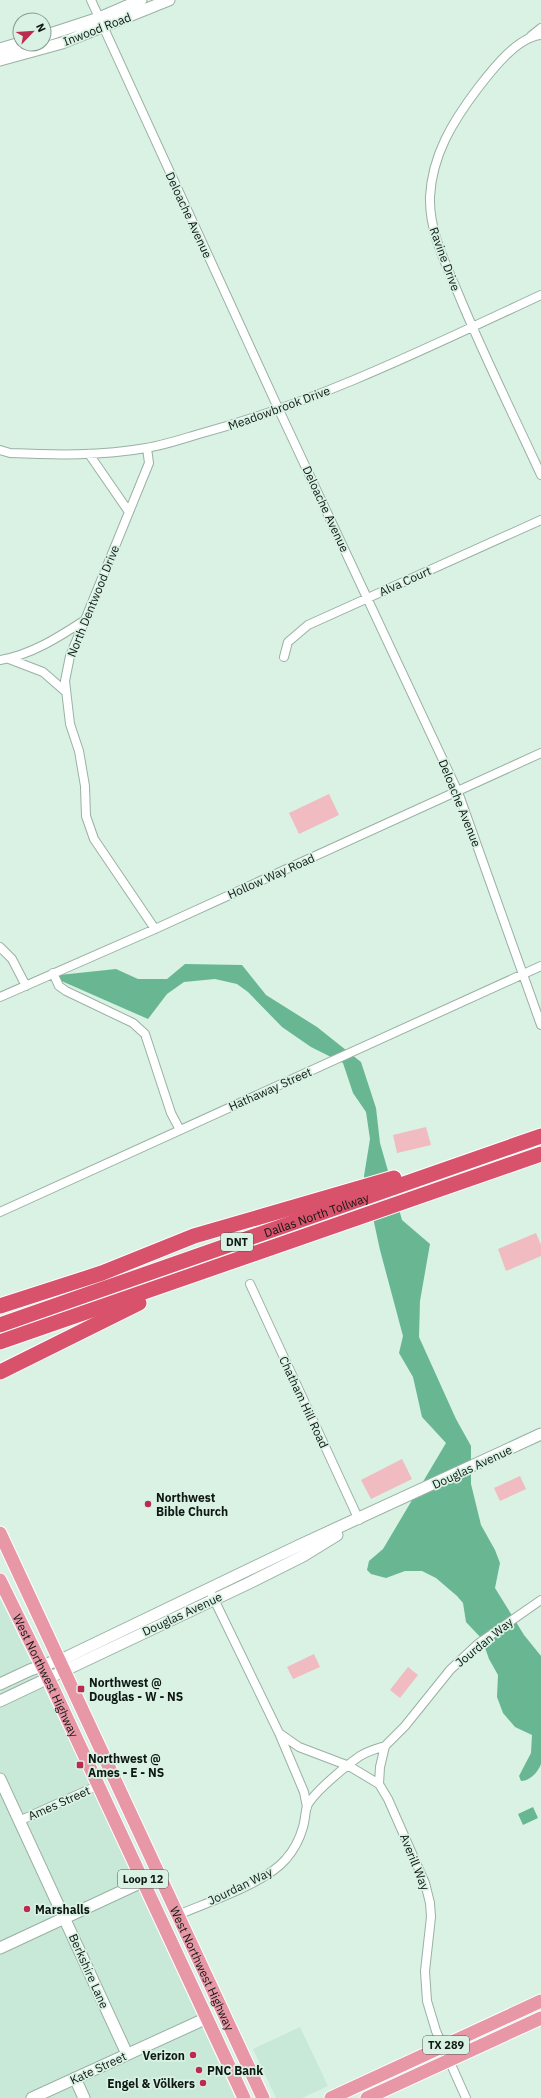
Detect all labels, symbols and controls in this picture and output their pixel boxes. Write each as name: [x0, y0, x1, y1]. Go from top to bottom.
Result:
street label: Inwood Road: [61, 9, 133, 49]
north arrow: [12, 12, 52, 52]
text: N: [33, 21, 49, 34]
street label: Deloache Avenue: [162, 170, 216, 261]
street label: Ravine Drive: [427, 225, 464, 293]
street label: Meadowbrook Drive: [226, 382, 332, 433]
street label: Deloache Avenue: [299, 464, 353, 555]
street label: North Dentwood Drive: [64, 542, 122, 659]
street label: Alva Court: [377, 563, 433, 599]
street label: Deloache Avenue: [436, 757, 485, 849]
street label: Hollow Way Road: [225, 850, 317, 902]
street label: Hathaway Street: [226, 1064, 314, 1114]
street label: Dallas North Tollway: [262, 1189, 371, 1240]
road number: DNT: [221, 1233, 253, 1251]
street label: Chatham Hill Road: [276, 1354, 332, 1450]
street label: Douglas Avenue: [430, 1442, 515, 1492]
place label: Northwest Bible Church: [156, 1490, 228, 1519]
marker: Northwest Bible Church: [143, 1499, 153, 1509]
street label: Douglas Avenue: [140, 1589, 225, 1639]
street label: West Northwest Highway: [10, 1611, 82, 1740]
street label: Jourdan Way: [452, 1614, 516, 1670]
place label: Northwest @ Douglas - W - NS: [89, 1675, 183, 1704]
marker: Northwest @ Douglas - W - NS: [76, 1684, 86, 1694]
place label: Northwest @ Ames - E - NS: [88, 1751, 164, 1780]
marker: Northwest @ Ames - E - NS: [75, 1760, 85, 1770]
street label: Ames Street: [26, 1783, 92, 1823]
street label: Averill Way: [397, 1832, 433, 1892]
street label: Jourdan Way: [205, 1864, 275, 1908]
road number: Loop 12: [118, 1870, 168, 1888]
place label: Marshalls: [35, 1902, 90, 1917]
marker: Marshalls: [22, 1904, 32, 1914]
street label: West Northwest Highway: [167, 1904, 238, 2033]
street label: Berkshire Lane: [66, 1931, 112, 2011]
road number: TX 289: [423, 2036, 469, 2054]
street label: Kate Street: [67, 2048, 129, 2088]
place label: Verizon: [143, 2048, 185, 2063]
marker: Verizon: [188, 2050, 198, 2060]
place label: PNC Bank: [207, 2063, 263, 2078]
marker: PNC Bank: [194, 2065, 204, 2075]
place label: Engel & Völkers: [107, 2076, 195, 2091]
marker: Engel & Völkers: [198, 2078, 208, 2088]

